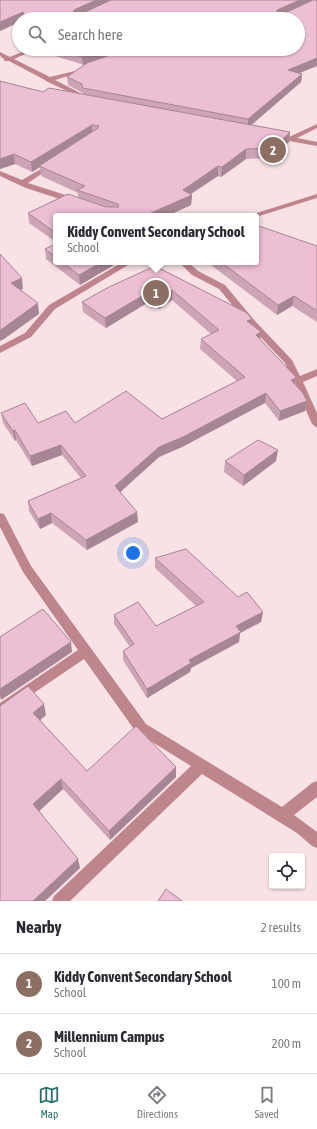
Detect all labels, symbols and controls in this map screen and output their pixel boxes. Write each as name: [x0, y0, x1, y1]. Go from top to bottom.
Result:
search box: [12, 12, 305, 56]
icon: search: [26, 23, 48, 45]
text: Search here: [58, 26, 123, 43]
pin: 2: [260, 135, 286, 165]
popup: [53, 213, 259, 265]
text: Kiddy Convent Secondary School: [67, 223, 245, 240]
text: School: [67, 240, 99, 255]
pin: 1: [143, 278, 169, 308]
your location: [123, 543, 143, 563]
map controls: [269, 853, 305, 889]
button: locate: [269, 853, 305, 889]
text: Nearby: [16, 917, 62, 937]
text: 2 results: [261, 920, 301, 935]
text: Kiddy Convent Secondary School: [54, 968, 232, 985]
text: 1: [26, 976, 32, 991]
text: 100 m: [272, 976, 301, 991]
text: School: [54, 985, 86, 1000]
text: Millennium Campus: [54, 1028, 164, 1045]
text: 2: [26, 1036, 32, 1051]
text: 200 m: [272, 1036, 301, 1051]
text: School: [54, 1045, 86, 1060]
tab: Map: [38, 1084, 60, 1120]
tab: Directions: [137, 1084, 178, 1120]
tab: Saved: [254, 1084, 279, 1120]

